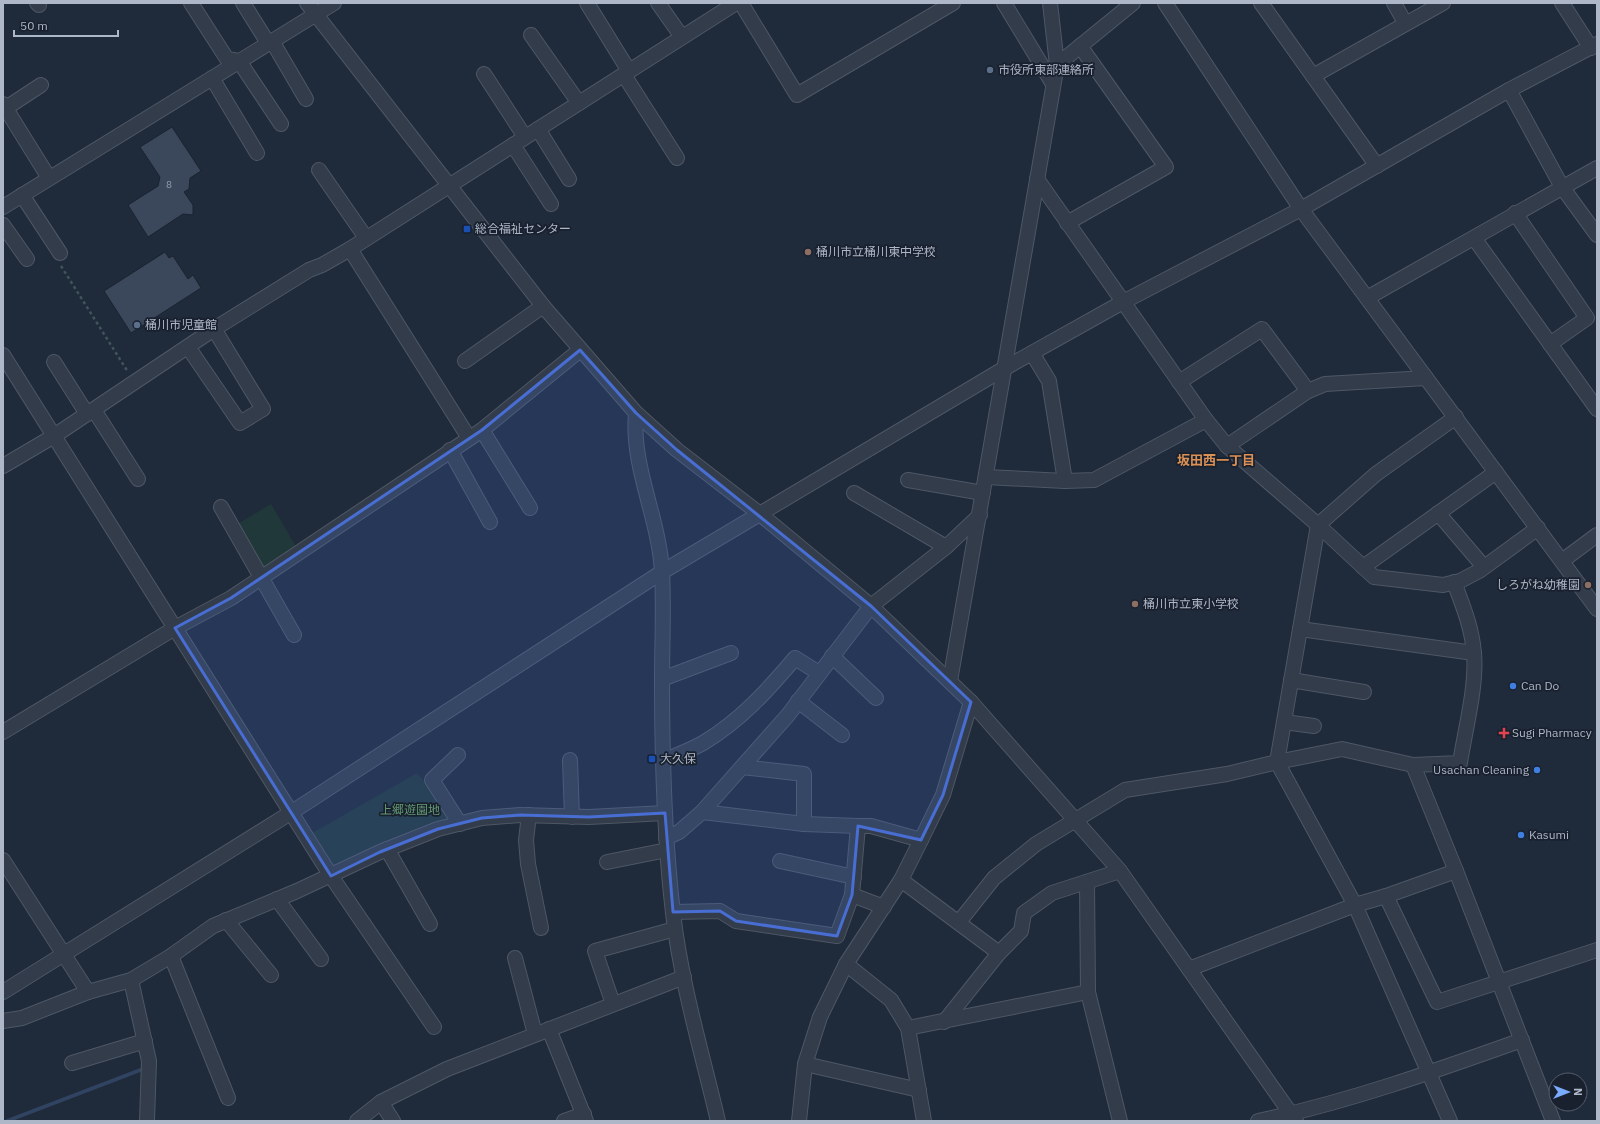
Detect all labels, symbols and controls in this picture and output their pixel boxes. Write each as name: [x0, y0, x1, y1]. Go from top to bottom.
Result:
scale bar: [14, 12, 118, 38]
text: 50 m: [20, 18, 48, 33]
place label: 市役所東部連絡所: [998, 62, 1094, 77]
marker: 市役所東部連絡所: [985, 65, 995, 75]
house number: 8: [166, 178, 172, 191]
place label: 総合福祉センター: [475, 221, 571, 236]
marker: 総合福祉センター: [462, 224, 472, 234]
place label: 桶川市立桶川東中学校: [816, 244, 936, 259]
marker: 桶川市立桶川東中学校: [803, 247, 813, 257]
place label: 桶川市児童館: [145, 317, 217, 332]
marker: 桶川市児童館: [132, 320, 142, 330]
district label: 坂田西一丁目: [1177, 452, 1255, 469]
place label: しろがね幼稚園: [1496, 577, 1580, 592]
marker: しろがね幼稚園: [1583, 580, 1593, 590]
place label: 桶川市立東小学校: [1143, 596, 1239, 611]
marker: 桶川市立東小学校: [1130, 599, 1140, 609]
place label: Can Do: [1521, 678, 1560, 693]
marker: Can Do: [1508, 681, 1518, 691]
place label: Sugi Pharmacy: [1512, 725, 1592, 740]
marker: Sugi Pharmacy: [1499, 728, 1509, 738]
place label: 大久保: [660, 751, 696, 766]
marker: 大久保: [647, 754, 657, 764]
place label: Usachan Cleaning: [1433, 762, 1530, 777]
marker: Usachan Cleaning: [1532, 765, 1542, 775]
park label: 上郷遊園地: [380, 802, 440, 817]
place label: Kasumi: [1529, 827, 1569, 842]
marker: Kasumi: [1516, 830, 1526, 840]
north arrow: [1548, 1072, 1588, 1112]
text: N: [1571, 1088, 1585, 1096]

